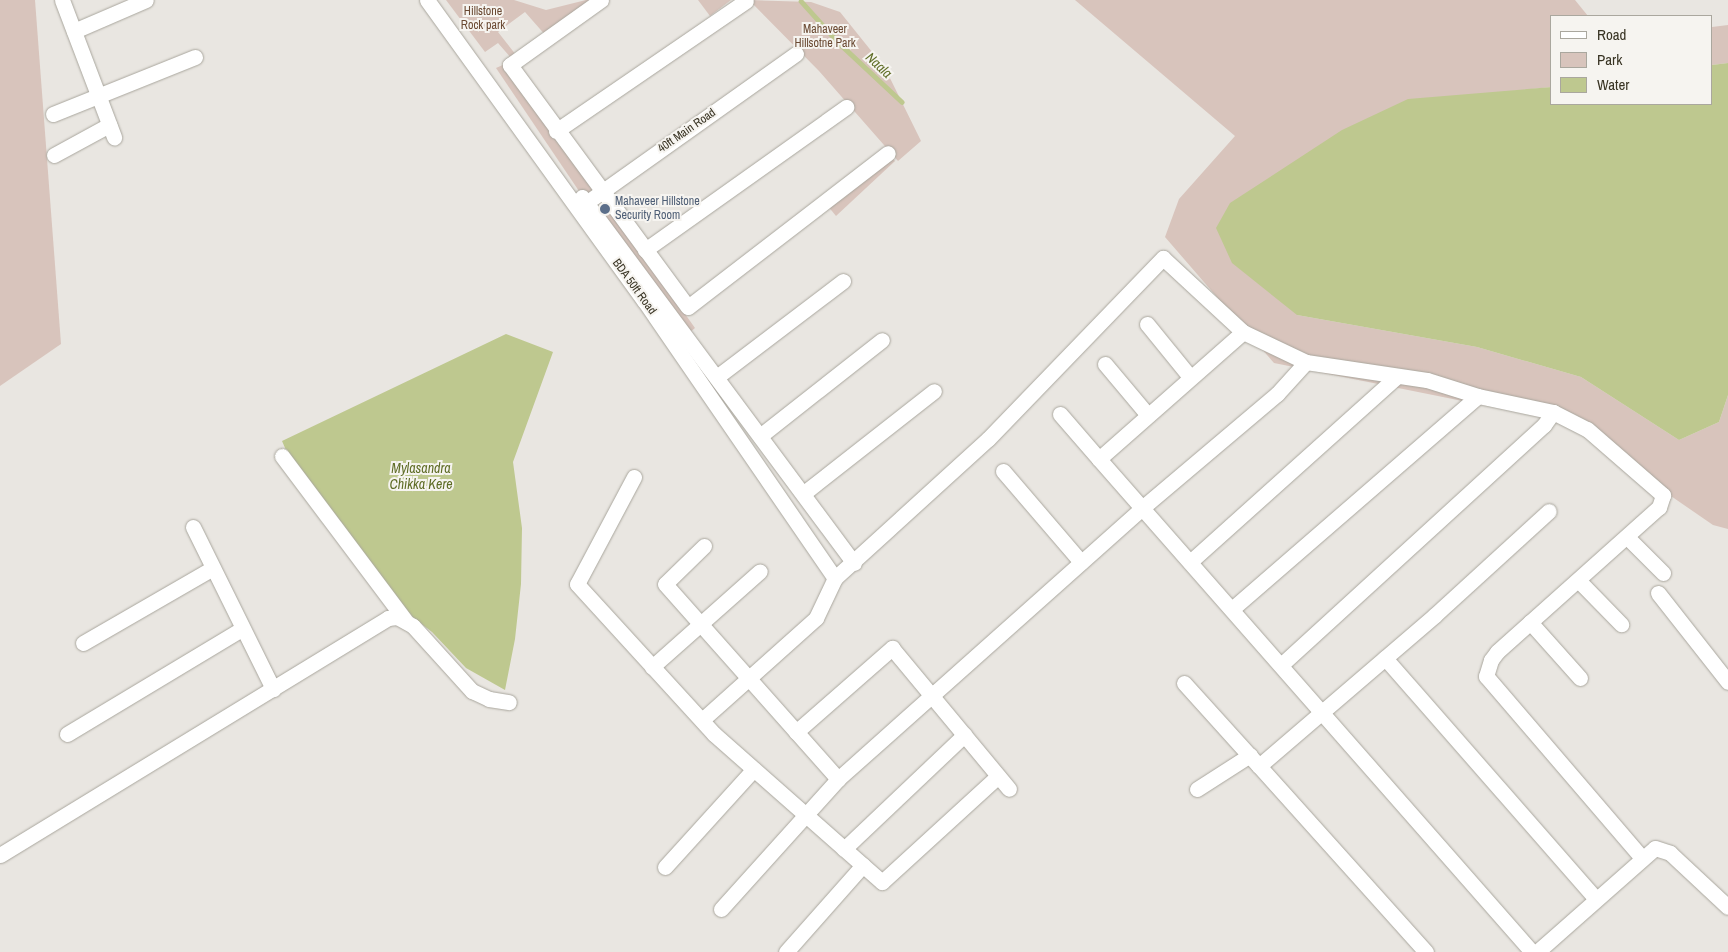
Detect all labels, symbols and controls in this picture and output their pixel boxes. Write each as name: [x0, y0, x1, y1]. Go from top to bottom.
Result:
park label: Hillstone Rock park: [461, 5, 505, 33]
legend: [1550, 15, 1713, 105]
park label: Mahaveer Hillsotne Park: [794, 23, 856, 51]
text: Road: [1597, 24, 1626, 45]
water label: Naala: [862, 49, 896, 81]
text: Park: [1597, 49, 1622, 70]
text: Water: [1597, 74, 1629, 95]
street label: 40ft Main Road: [655, 106, 719, 156]
place label: Mahaveer Hillstone Security Room: [615, 195, 700, 223]
marker: Mahaveer Hillstone Security Room: [599, 203, 611, 215]
street label: BDA 50ft Road: [609, 256, 659, 318]
water label: Mylasandra Chikka Kere: [389, 460, 453, 492]

